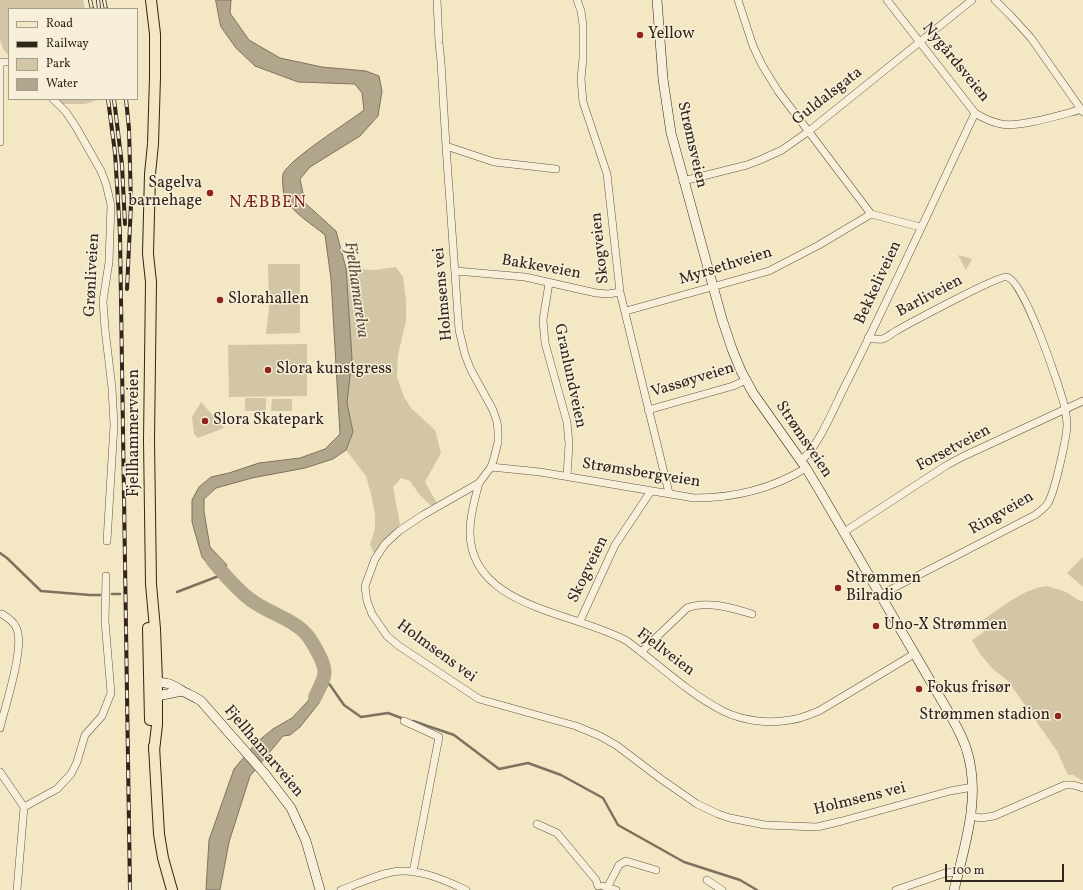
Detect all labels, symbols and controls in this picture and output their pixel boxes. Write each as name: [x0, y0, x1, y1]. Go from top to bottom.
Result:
legend: [8, 8, 138, 100]
text: Road: [46, 16, 73, 32]
street label: Nygårdsveien: [917, 19, 993, 107]
place label: Yellow: [648, 25, 695, 45]
marker: Yellow: [635, 30, 645, 40]
text: Railway: [46, 36, 89, 52]
text: Park: [46, 56, 71, 72]
street label: Guldalsgata: [789, 64, 867, 130]
text: Water: [46, 76, 78, 92]
street label: Strømsveien: [672, 100, 710, 190]
place label: Sagelva barnehage: [128, 174, 202, 212]
marker: Sagelva barnehage: [205, 188, 215, 198]
district label: NÆBBEN: [229, 194, 307, 214]
street label: Skogveien: [588, 211, 614, 285]
street label: Grønliveien: [81, 233, 105, 317]
street label: Bekkeliveien: [851, 238, 907, 328]
water label: Fjellhamarelva: [338, 240, 372, 340]
street label: Myrsethveien: [677, 244, 775, 290]
street label: Holmsens vei: [430, 246, 458, 342]
street label: Bakkeveien: [500, 252, 582, 284]
street label: Barliveien: [894, 272, 966, 322]
place label: Slorahallen: [228, 290, 309, 310]
marker: Slorahallen: [215, 295, 225, 305]
street label: Granlundveien: [549, 322, 589, 430]
street label: Vassøyveien: [649, 359, 737, 403]
place label: Slora kunstgress: [276, 360, 392, 380]
marker: Slora kunstgress: [263, 365, 273, 375]
street label: Fjellhammerveien: [125, 369, 145, 497]
street label: Strømsveien: [770, 398, 836, 482]
place label: Slora Skatepark: [213, 411, 324, 431]
marker: Slora Skatepark: [200, 416, 210, 426]
street label: Forsetveien: [914, 421, 994, 477]
street label: Strømsbergveien: [580, 455, 702, 493]
street label: Ringveien: [966, 488, 1038, 540]
street label: Skogveien: [565, 534, 613, 606]
place label: Strømmen Bilradio: [846, 569, 921, 607]
marker: Strømmen Bilradio: [833, 583, 843, 593]
place label: Uno-X Strømmen: [884, 616, 1007, 636]
street label: Holmsens vei: [392, 617, 480, 687]
marker: Uno-X Strømmen: [871, 621, 881, 631]
street label: Fjellveien: [632, 625, 698, 681]
place label: Fokus frisør: [927, 679, 1010, 699]
marker: Fokus frisør: [914, 684, 924, 694]
street label: Fjellhamarveien: [219, 702, 307, 802]
place label: Strømmen stadion: [919, 706, 1050, 726]
marker: Strømmen stadion: [1053, 711, 1063, 721]
street label: Holmsens vei: [812, 779, 908, 821]
scale bar: [947, 856, 1066, 882]
text: 100 m: [952, 863, 984, 879]

